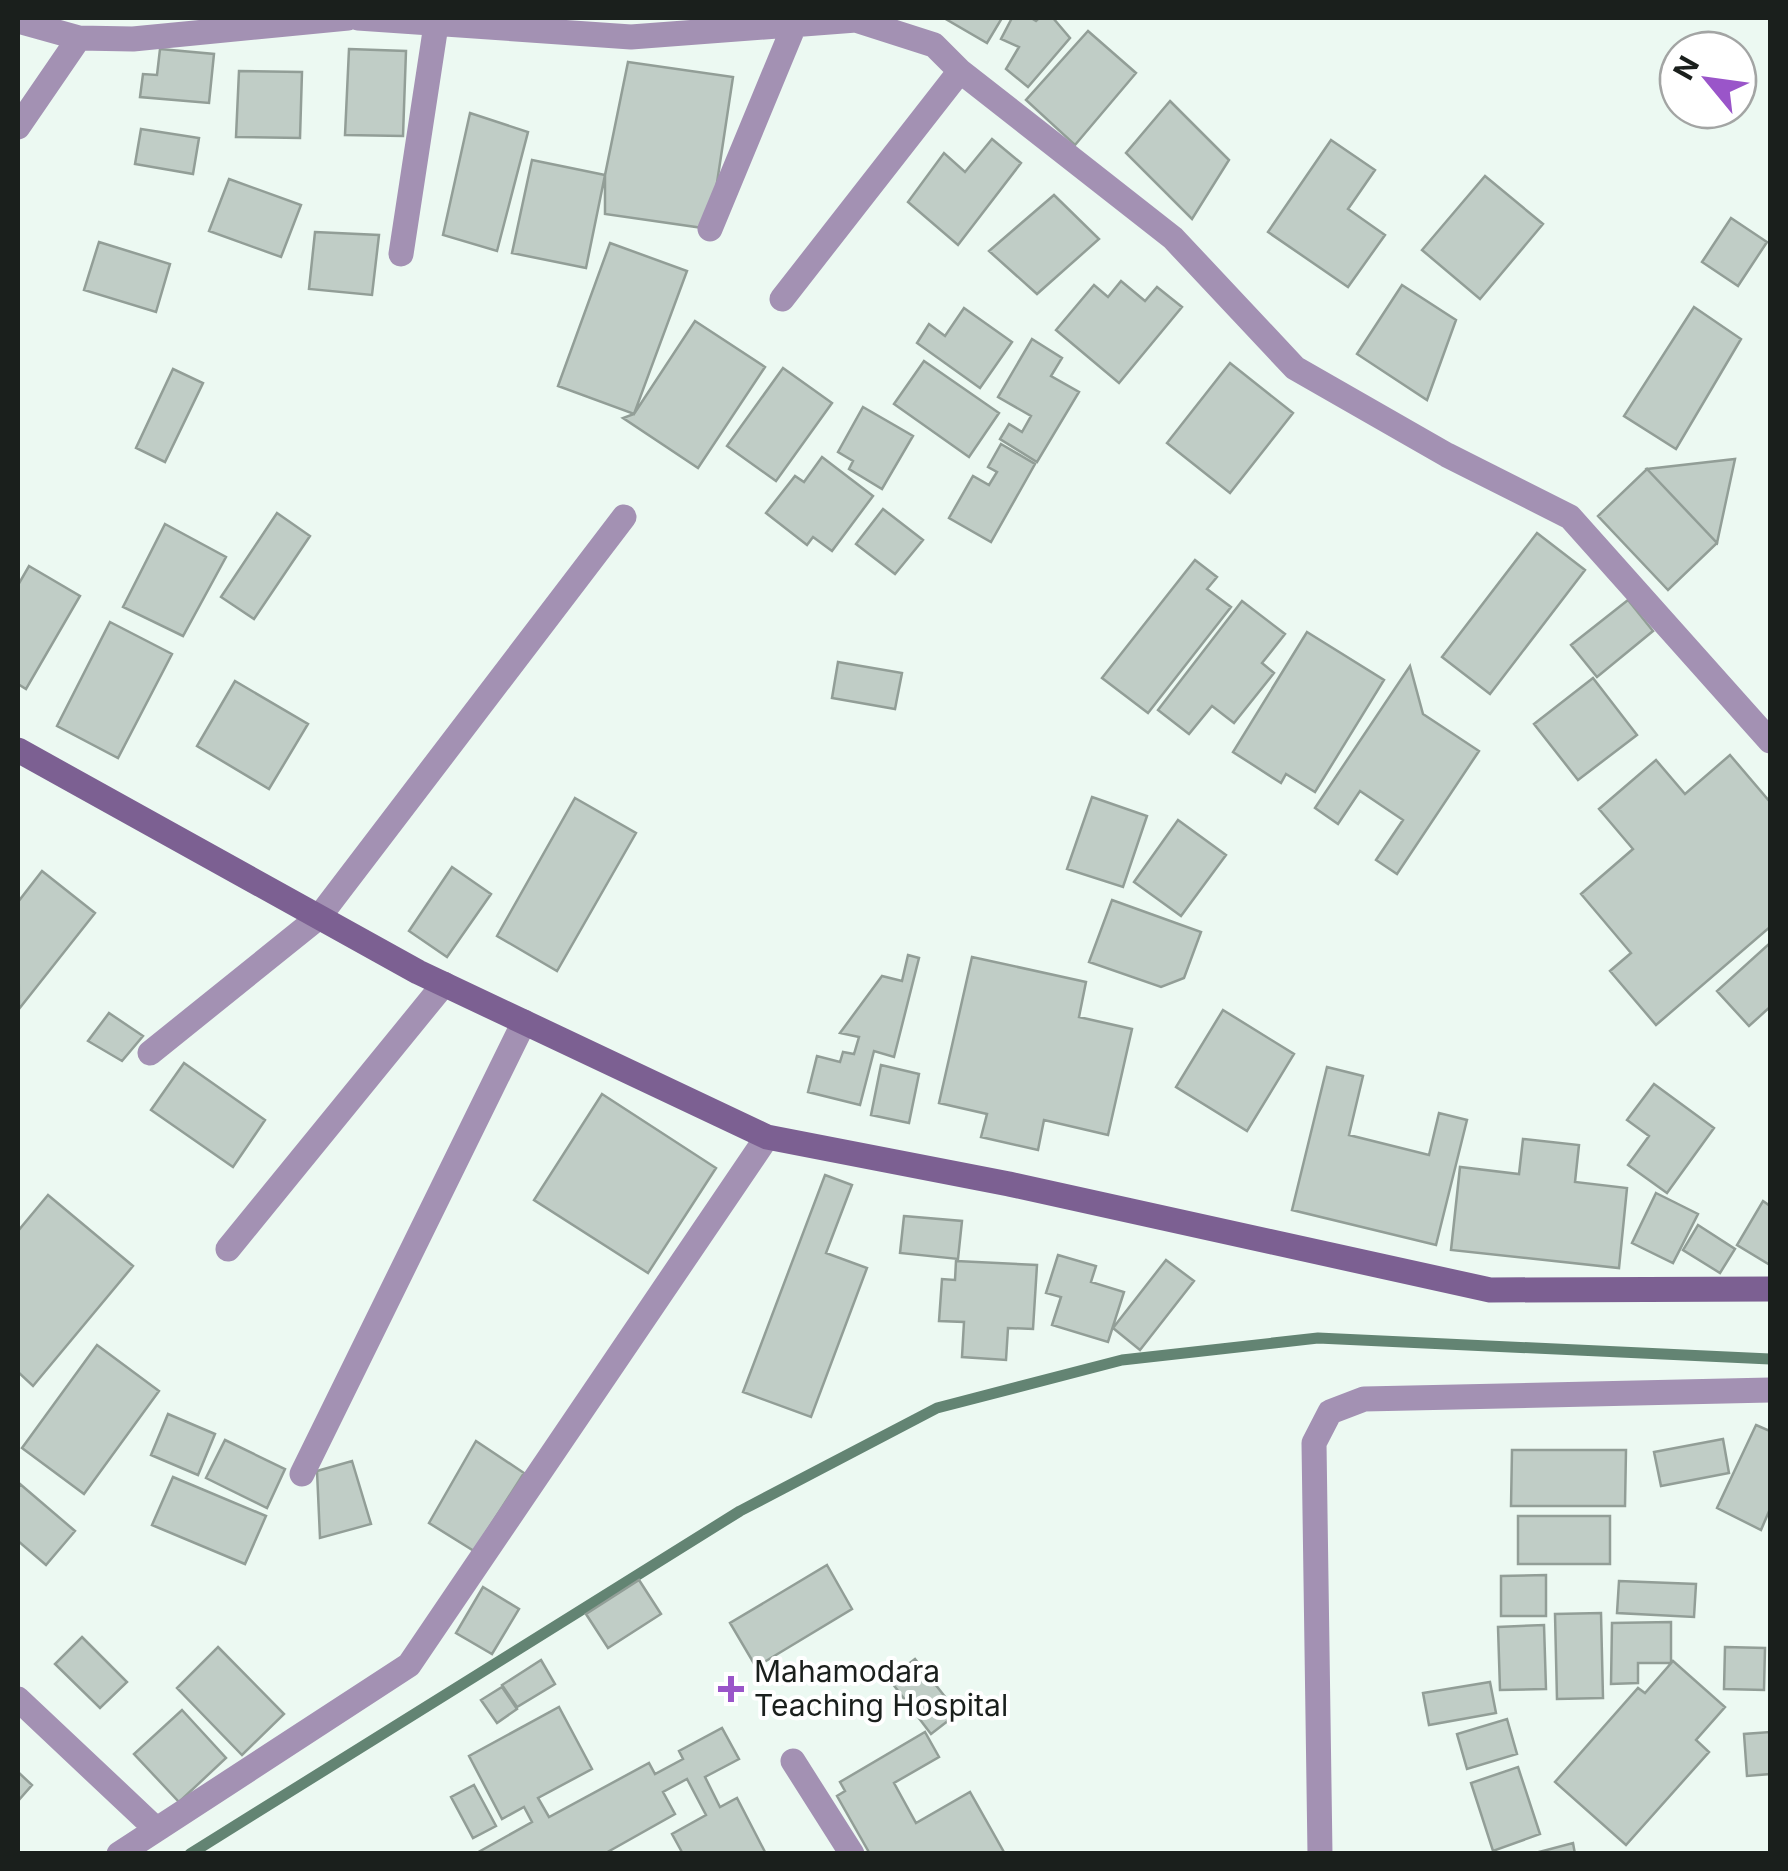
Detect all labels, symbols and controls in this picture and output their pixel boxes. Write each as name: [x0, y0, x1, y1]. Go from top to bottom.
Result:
north arrow: [1658, 30, 1758, 130]
text: N: [1666, 50, 1706, 85]
place label: Mahamodara Teaching Hospital: [754, 1653, 1008, 1723]
marker: Mahamodara Teaching Hospital: [718, 1676, 744, 1702]

